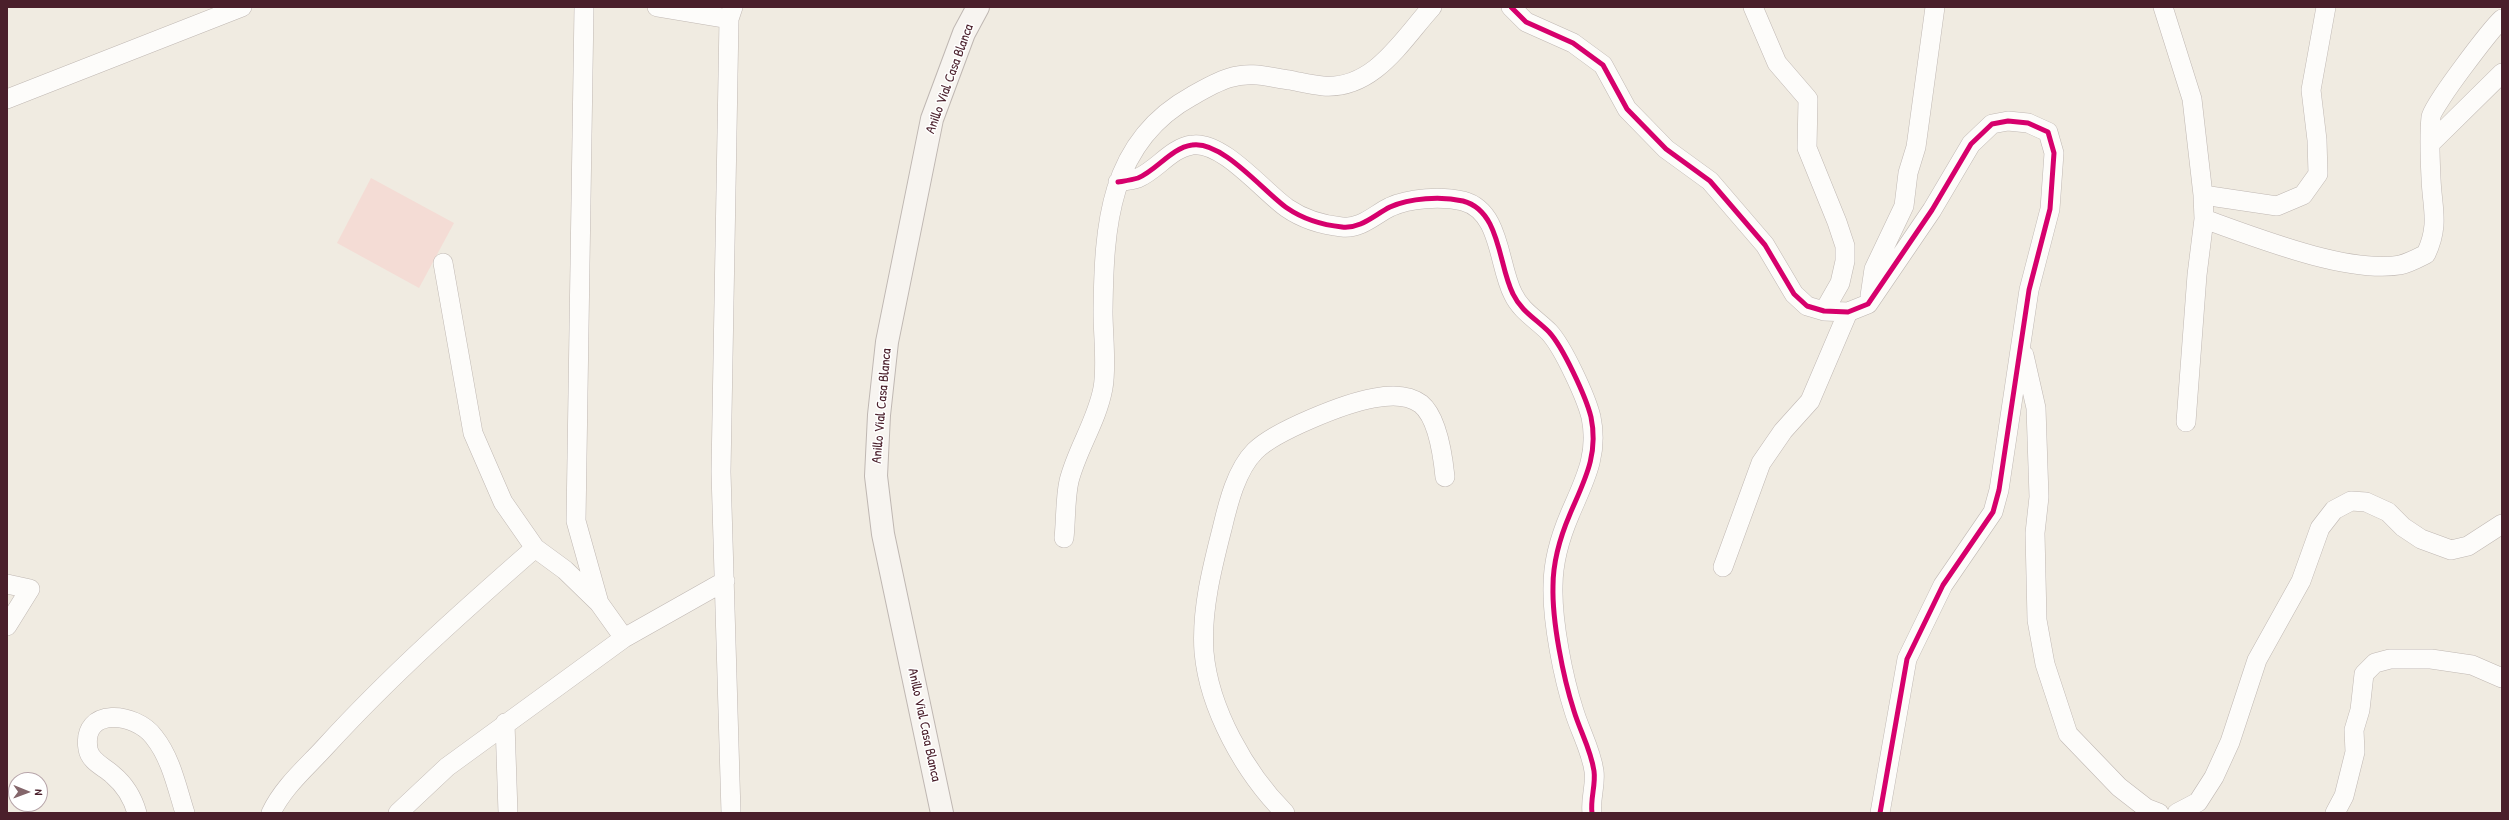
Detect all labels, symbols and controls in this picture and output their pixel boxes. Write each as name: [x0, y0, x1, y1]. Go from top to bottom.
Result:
street label: Anillo Vial Casa Blanca: [922, 22, 978, 136]
street label: Anillo Vial Casa Blanca: [869, 348, 895, 464]
street label: Anillo Vial Casa Blanca: [904, 667, 944, 783]
north arrow: [8, 772, 48, 812]
text: N: [32, 789, 46, 795]

